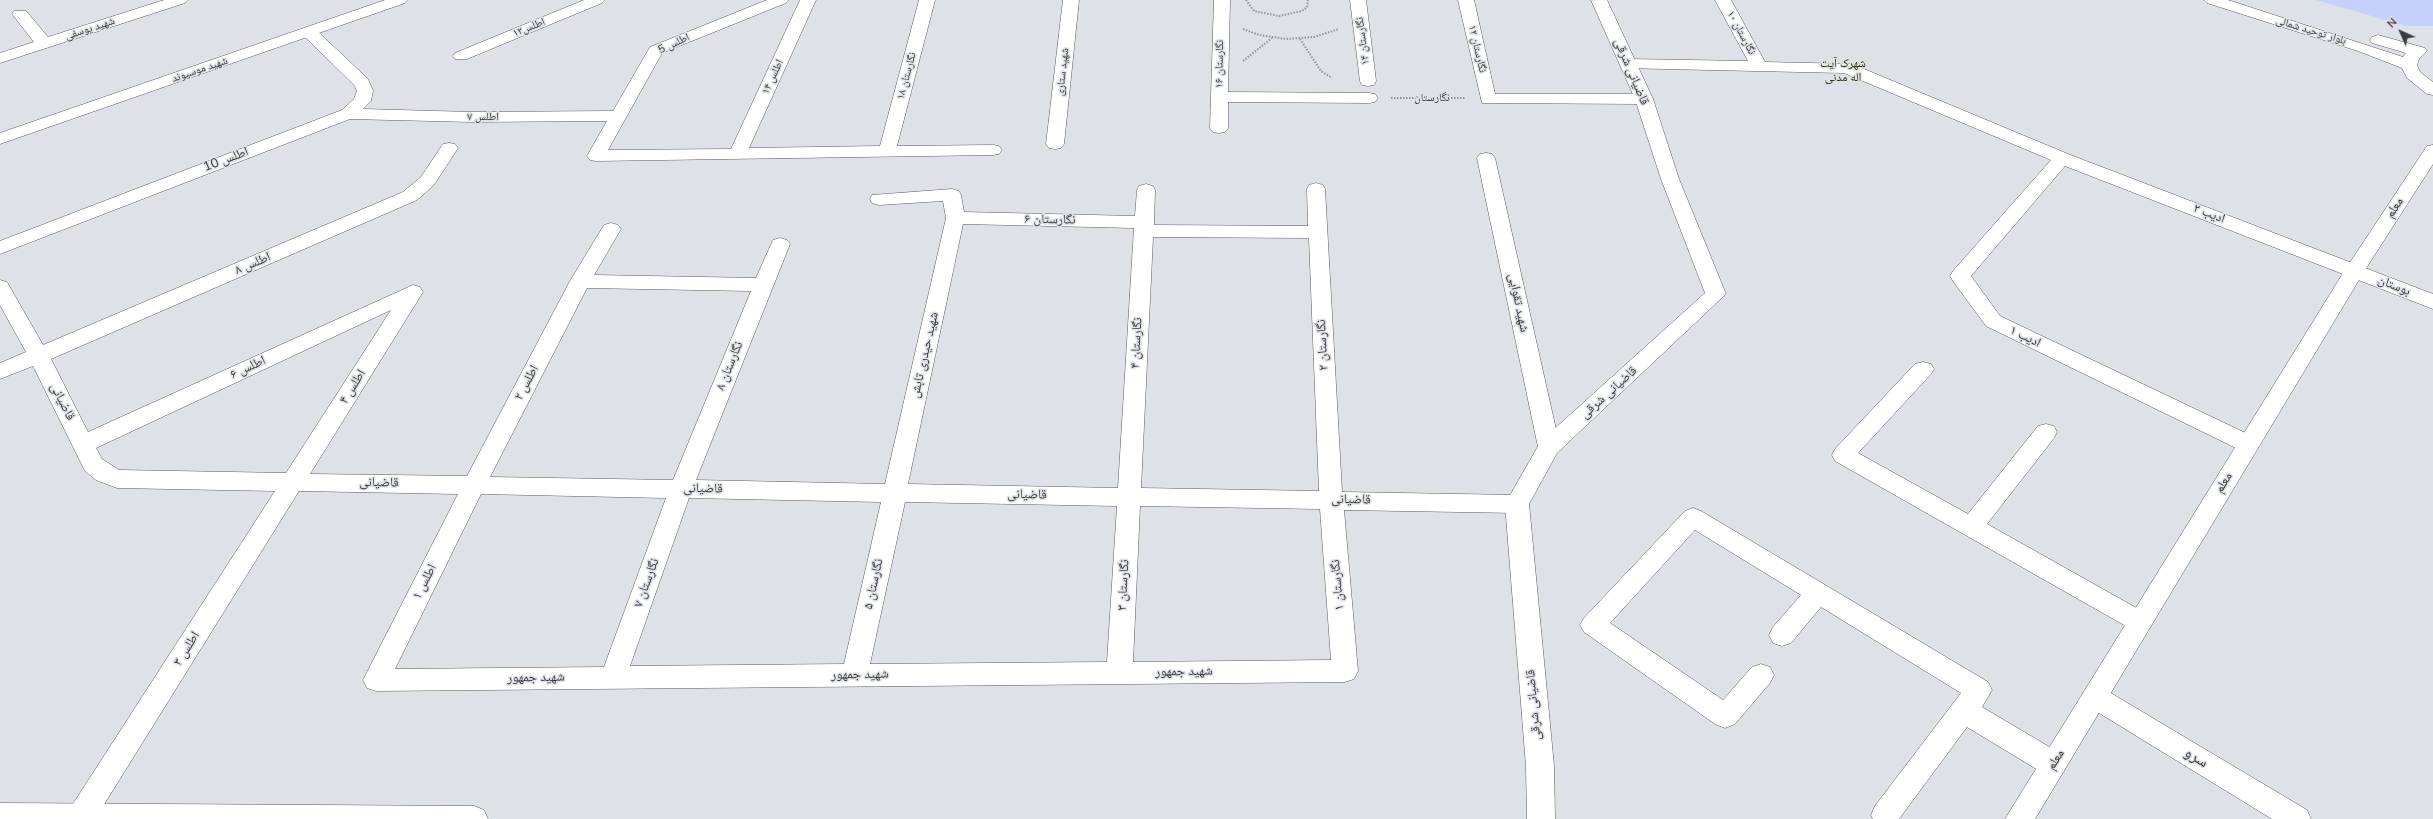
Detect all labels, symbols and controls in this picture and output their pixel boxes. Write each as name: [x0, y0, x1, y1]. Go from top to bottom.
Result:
street label: نگارستان ۱۰: [1724, 9, 1758, 57]
north arrow: [2381, 12, 2421, 52]
street label: بلوار توحید شمالی: [2274, 14, 2348, 48]
street label: شهید یوسفی: [64, 15, 116, 43]
text: N: [2384, 15, 2400, 31]
street label: اطلس۱۲: [511, 16, 547, 40]
street label: نگارستان ۱۴: [1354, 16, 1372, 66]
street label: نگارستان ۱۲: [1465, 24, 1489, 74]
street label: اطلس 5: [656, 31, 692, 57]
street label: قاضیانی شرقی: [1610, 36, 1652, 108]
street label: نگارستان ۱۶: [1213, 40, 1227, 88]
street label: شهید ستاری: [1054, 47, 1072, 97]
street label: نگارستان ۱۸: [894, 51, 920, 101]
street label: شهید موسیوند: [170, 54, 230, 86]
district label: شهرک آیت اله مدنی: [1820, 57, 1866, 85]
street label: اطلس ۱۴: [759, 58, 787, 96]
street label: نگارستان: [1414, 91, 1450, 105]
street label: اطلس ۷: [467, 110, 499, 124]
street label: اطلس 10: [201, 144, 251, 176]
street label: معلم: [2383, 195, 2407, 221]
street label: ادیب ۲: [2191, 201, 2227, 227]
street label: نگارستان ۶: [1024, 212, 1076, 228]
street label: اطلس ۸: [233, 250, 273, 278]
street label: شهید تقوایی: [1504, 272, 1532, 334]
street label: بوستان: [2375, 272, 2413, 300]
street label: شهید حیدری تابش: [908, 311, 942, 399]
street label: نگارستان ۴: [1128, 317, 1146, 369]
street label: نگارستان ۲: [1314, 319, 1332, 371]
street label: ادیب ۱: [2007, 323, 2043, 351]
street label: نگارستان ۸: [713, 339, 747, 393]
street label: اطلس ۶: [228, 353, 268, 383]
street label: اطلس ۲: [511, 363, 543, 403]
street label: قاضیانی شرقی: [1577, 363, 1641, 423]
street label: اطلس ۴: [337, 367, 369, 407]
street label: قاضیانی: [46, 381, 78, 423]
street label: معلم: [2212, 470, 2236, 496]
street label: قاضیانی: [359, 475, 399, 491]
street label: قاضیانی: [683, 481, 723, 497]
street label: قاضیانی: [1007, 487, 1047, 503]
street label: قاضیانی: [1331, 492, 1371, 508]
street label: نگارستان ۷: [631, 556, 663, 610]
street label: نگارستان ۵: [861, 557, 887, 611]
street label: نگارستان ۳: [1115, 559, 1133, 611]
street label: نگارستان ۱: [1328, 559, 1348, 611]
street label: اطلس ۱: [410, 562, 440, 602]
street label: اطلس ۳: [171, 629, 203, 669]
street label: شهید جمهور: [1155, 664, 1213, 680]
street label: شهید جمهور: [831, 667, 889, 683]
street label: قاضیانی شرقی: [1523, 669, 1545, 741]
street label: شهید جمهور: [507, 670, 565, 686]
street label: سرو: [2181, 743, 2211, 773]
street label: معلم: [2044, 747, 2068, 773]

